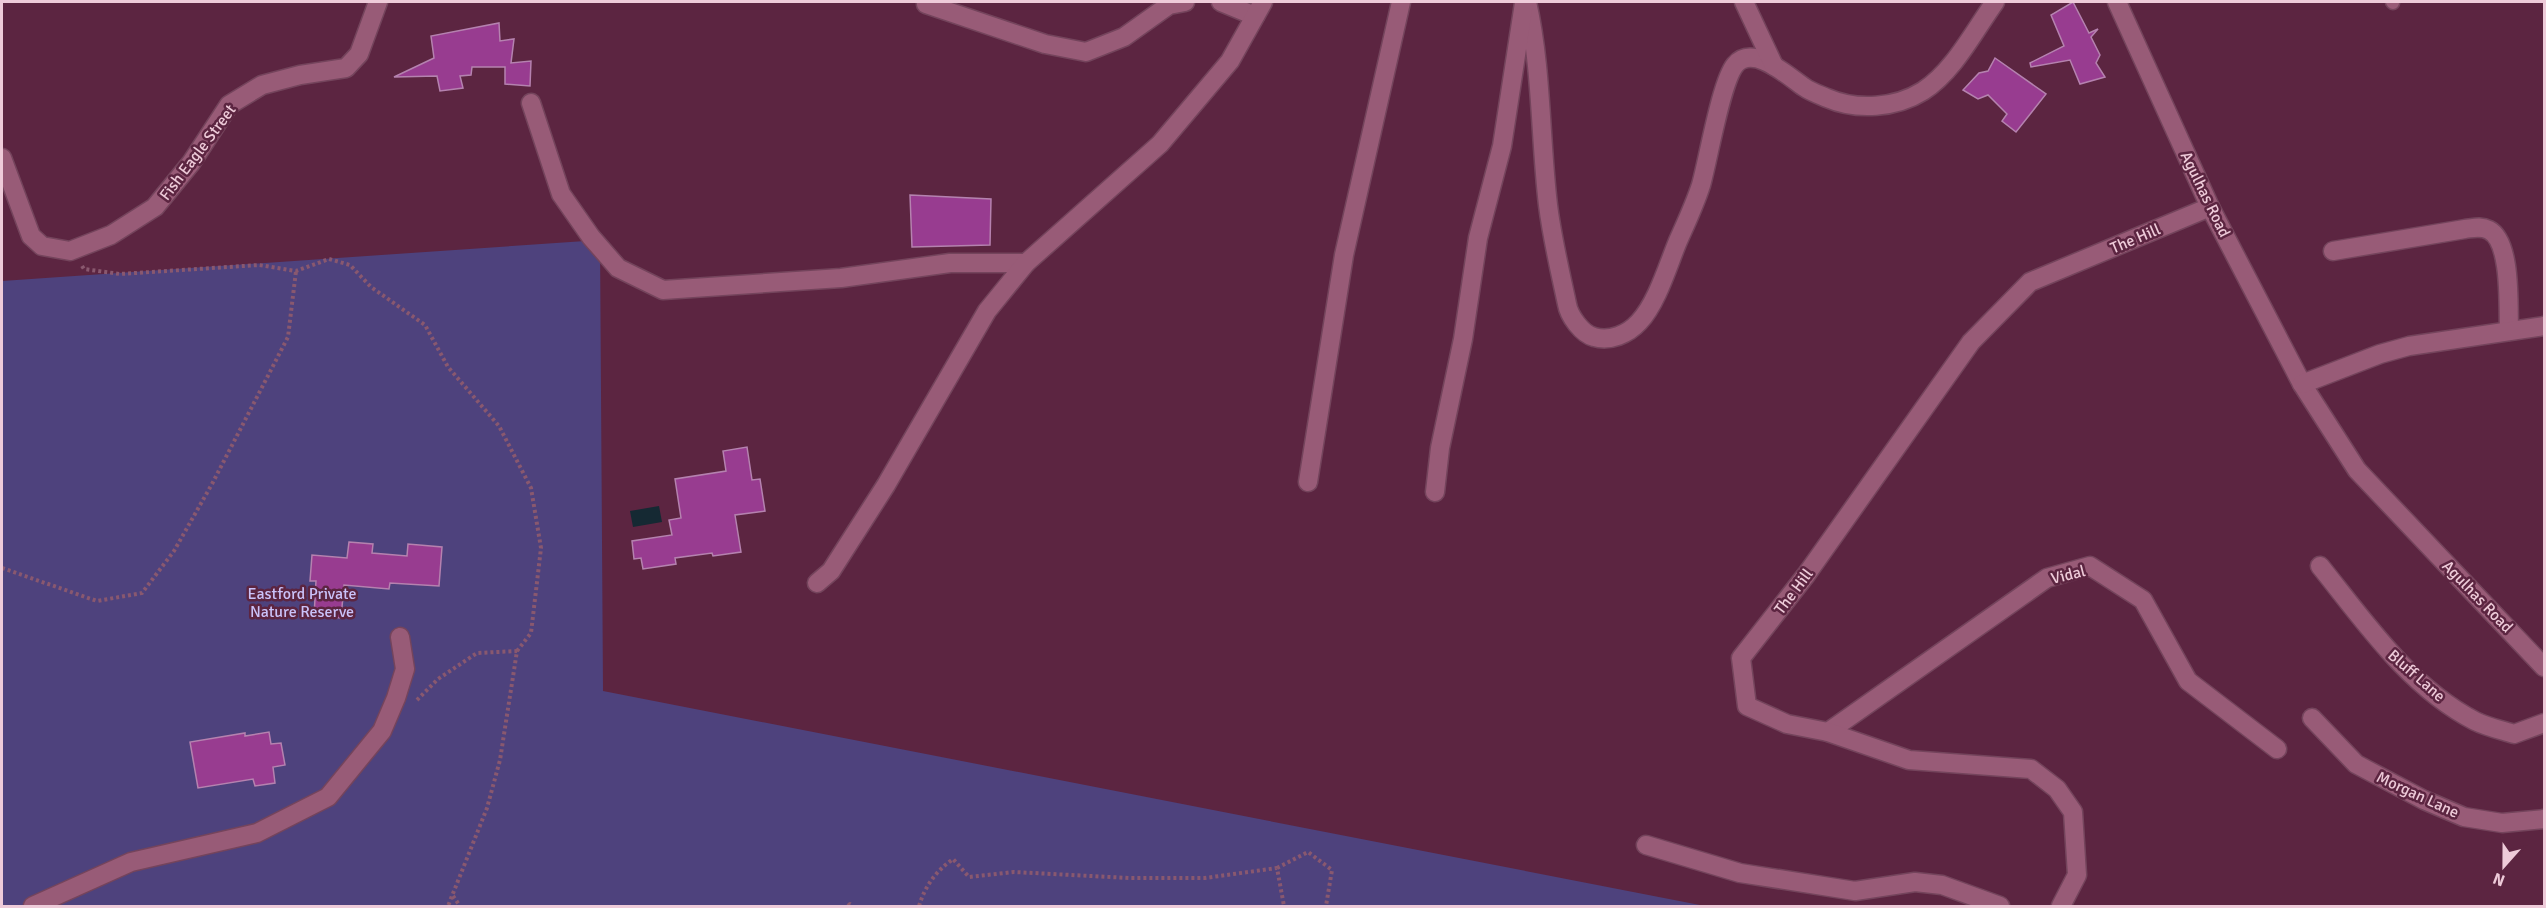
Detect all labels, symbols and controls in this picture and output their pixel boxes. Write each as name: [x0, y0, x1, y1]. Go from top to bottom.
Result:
street label: Fish Eagle Street: [155, 100, 241, 205]
street label: Agulhas Road: [2176, 148, 2235, 241]
street label: The Hill: [2107, 219, 2164, 258]
street label: Agulhas Road: [2438, 556, 2517, 637]
street label: Vidal: [2049, 561, 2088, 589]
street label: The Hill: [1770, 564, 1818, 619]
park label: Eastford Private Nature Reserve: [247, 584, 357, 622]
street label: Bluff Lane: [2383, 645, 2449, 706]
street label: Morgan Lane: [2373, 767, 2462, 823]
north arrow: [2474, 836, 2534, 896]
text: N: [2490, 868, 2508, 890]

